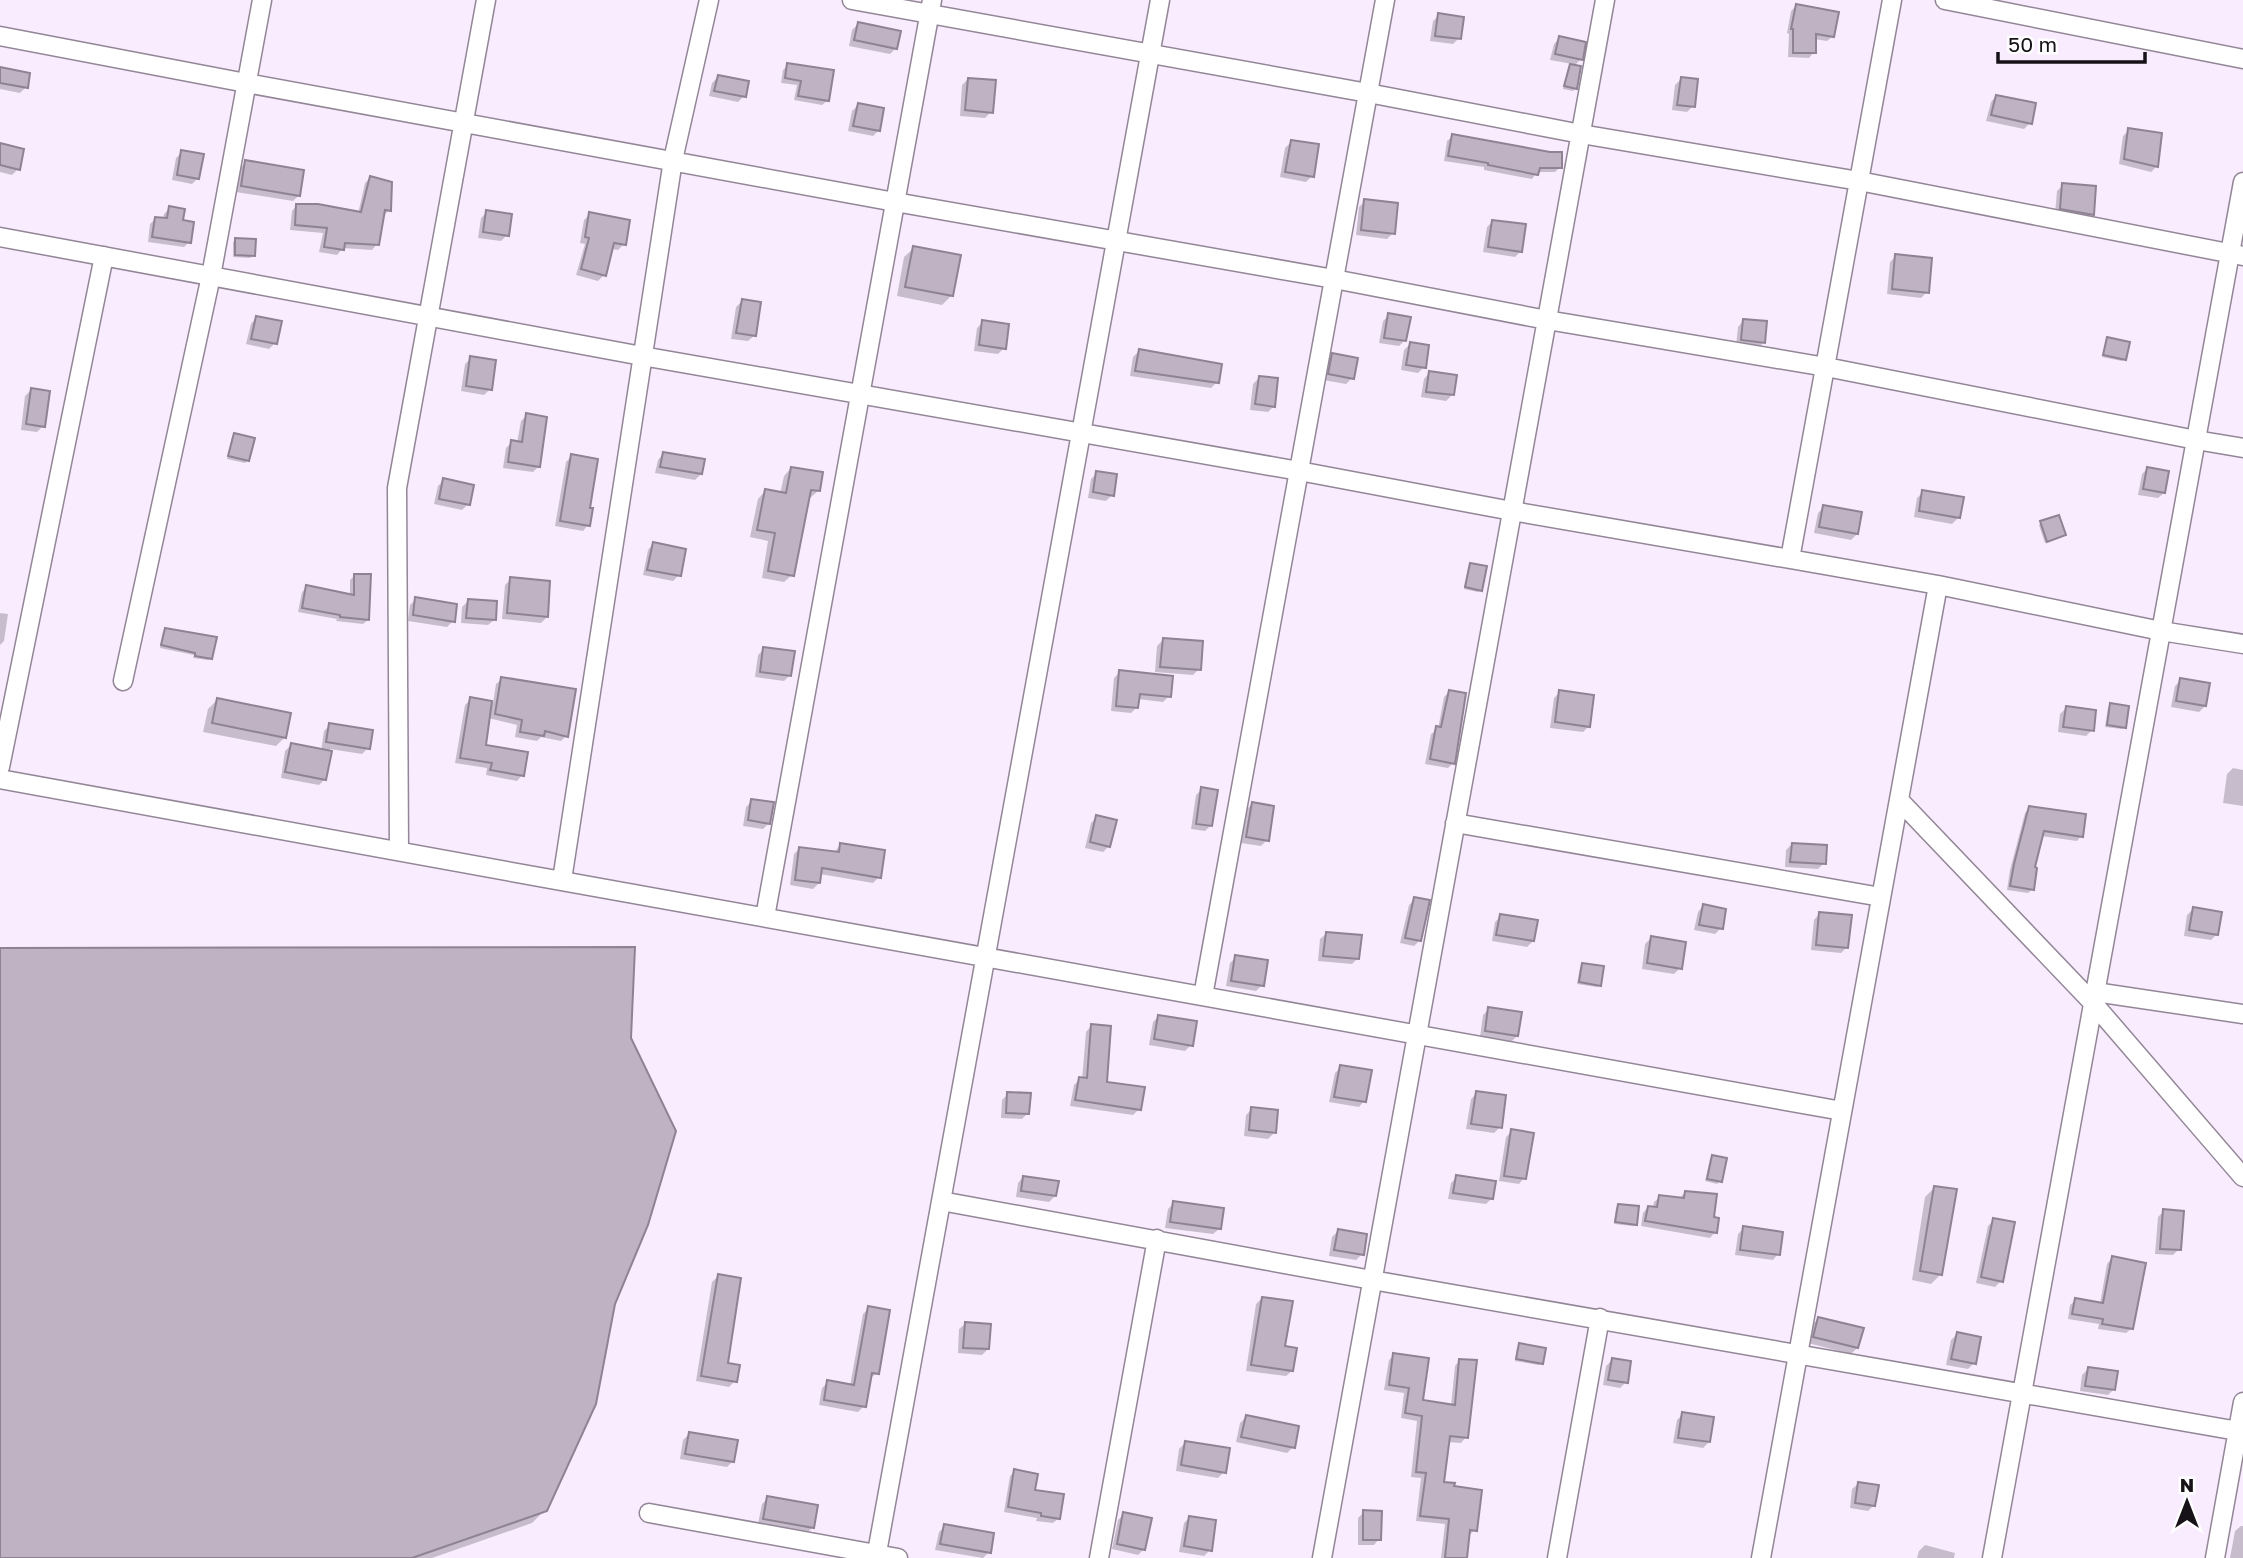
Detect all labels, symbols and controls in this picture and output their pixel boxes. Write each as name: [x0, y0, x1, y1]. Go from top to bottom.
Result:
scale bar: [1998, 21, 2145, 65]
text: 50 m: [2008, 31, 2057, 57]
north arrow: [2152, 1467, 2222, 1537]
text: N: [2180, 1473, 2194, 1496]

